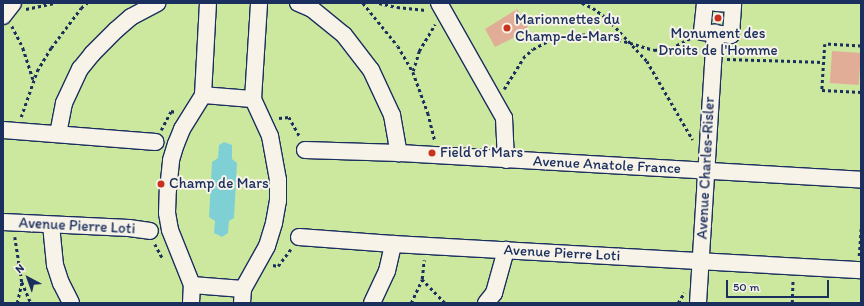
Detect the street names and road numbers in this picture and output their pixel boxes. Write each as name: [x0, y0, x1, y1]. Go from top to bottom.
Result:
street label: Avenue Charles-Risler: [693, 96, 719, 240]
street label: Avenue Anatole France: [533, 152, 681, 178]
street label: Avenue Pierre Loti: [18, 214, 136, 238]
street label: Avenue Pierre Loti: [503, 241, 621, 265]

